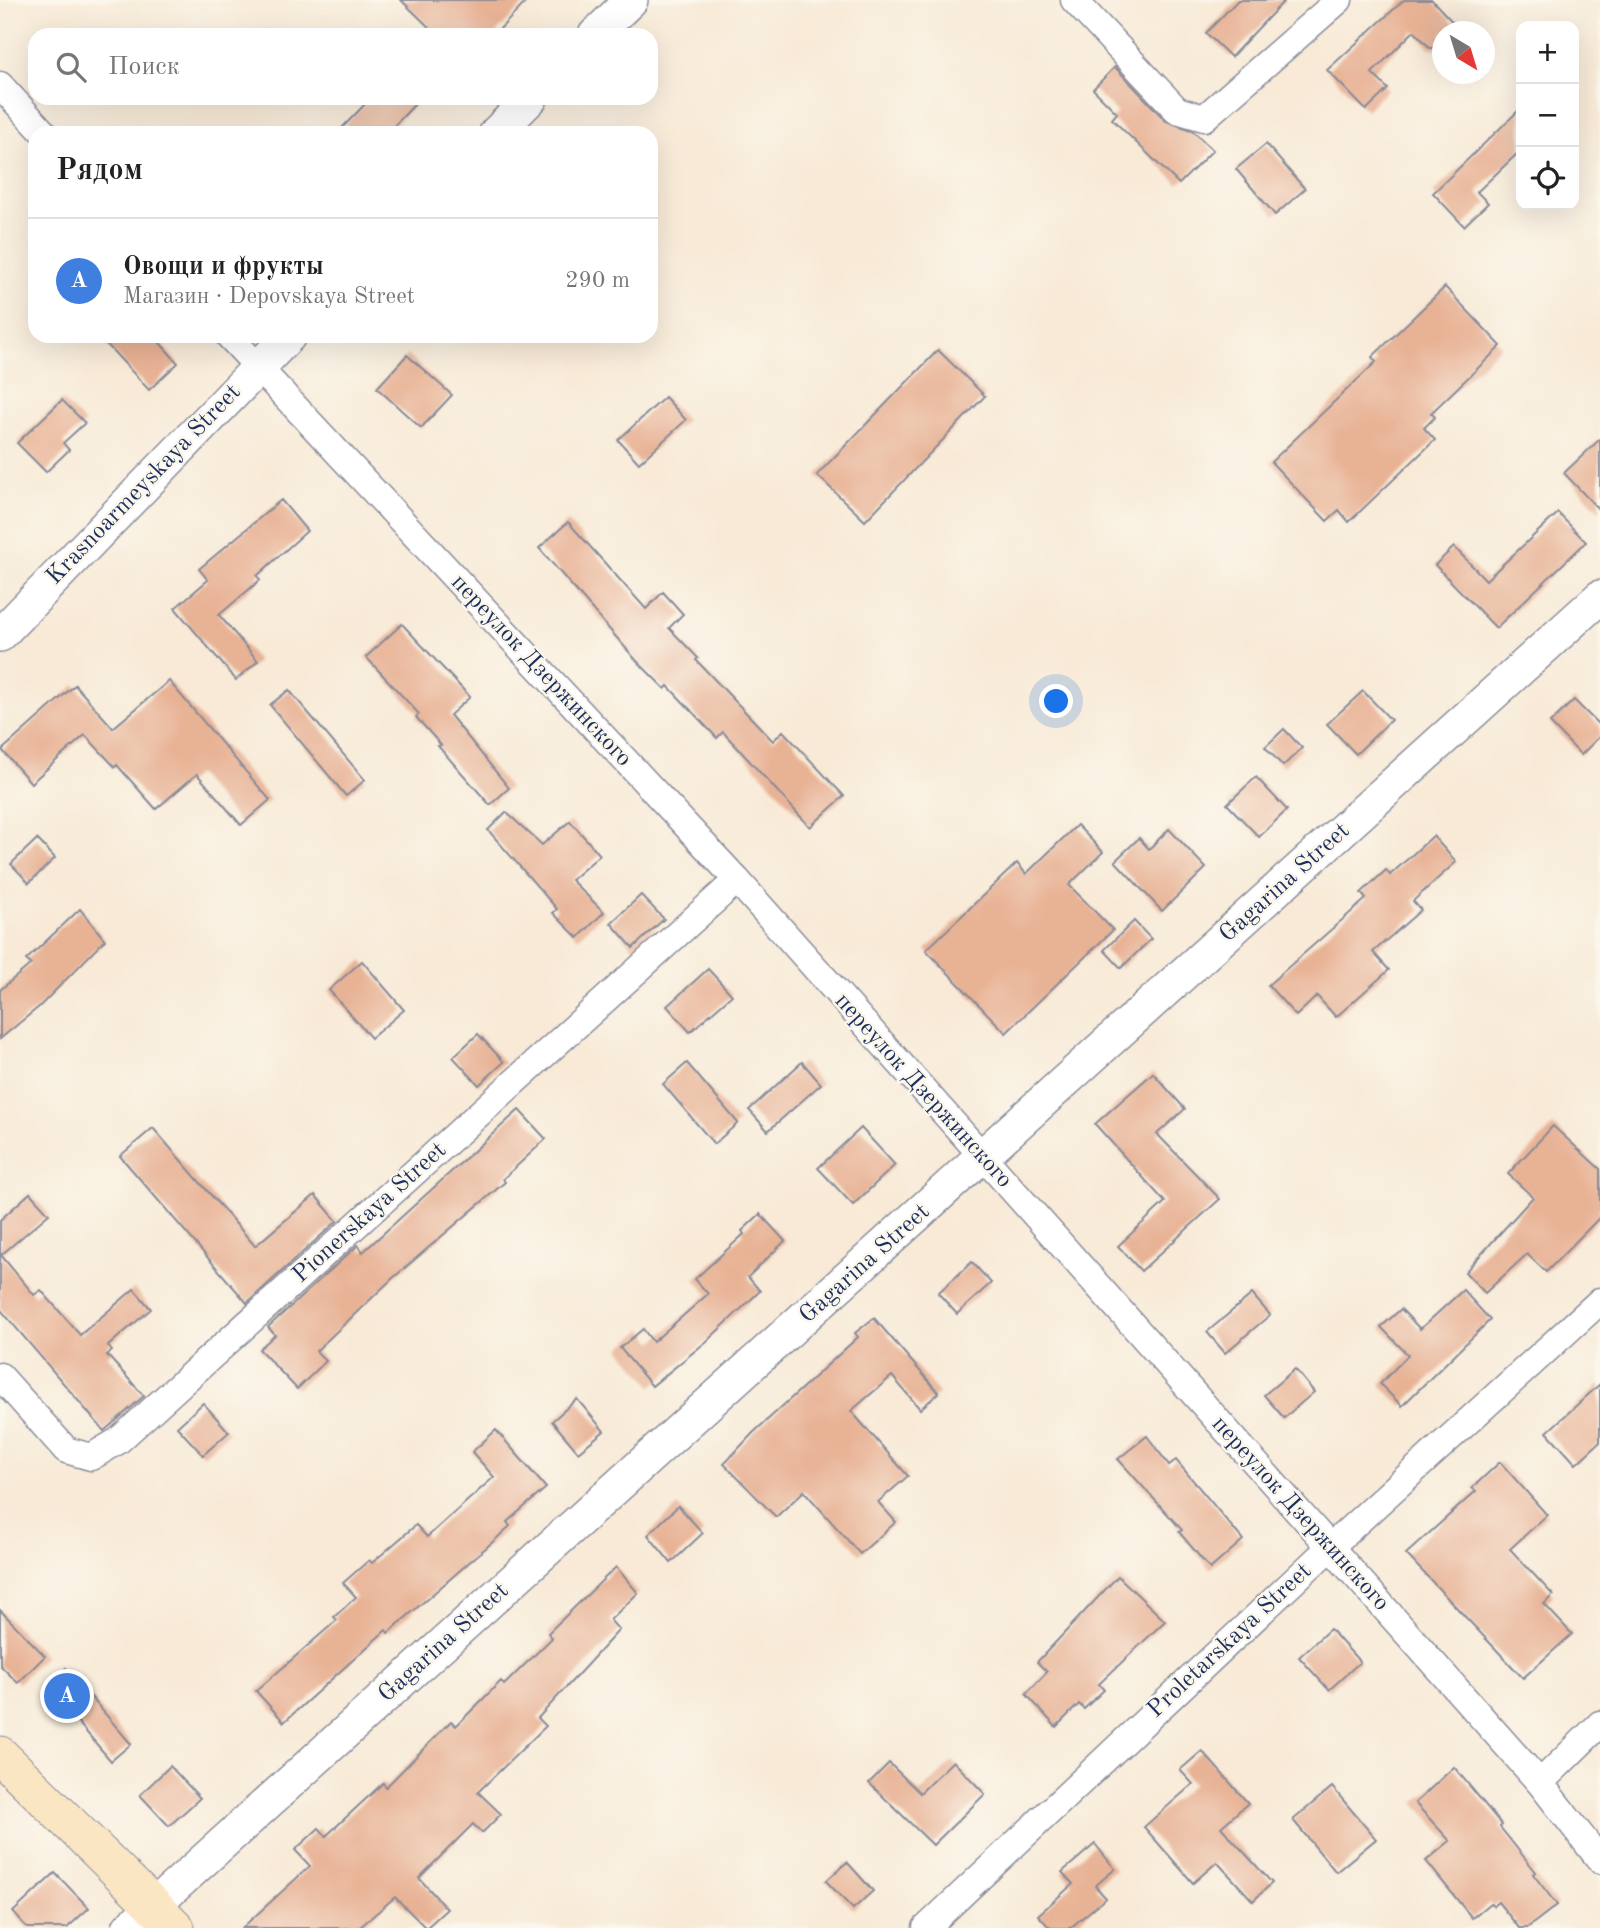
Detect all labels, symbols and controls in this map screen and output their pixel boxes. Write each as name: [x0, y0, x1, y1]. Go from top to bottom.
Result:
north arrow: [1432, 21, 1495, 84]
map controls: [1516, 21, 1579, 210]
button: +: [1516, 21, 1579, 84]
search box: [28, 28, 658, 105]
icon: search: [52, 48, 90, 86]
text: Поиск: [108, 54, 180, 80]
button: −: [1516, 84, 1579, 147]
button: locate: [1516, 147, 1579, 210]
text: Рядом: [56, 156, 143, 186]
text: Овощи и фрукты: [123, 254, 324, 280]
text: A: [70, 269, 88, 292]
text: 290 m: [565, 269, 630, 292]
text: Магазин · Depovskaya Street: [123, 285, 415, 308]
street label: Krasnoarmeyskaya Street: [42, 380, 246, 590]
street label: переулок Дзержинского: [446, 571, 636, 771]
your location: [1039, 684, 1073, 718]
street label: Gagarina Street: [1216, 819, 1354, 947]
street label: переулок Дзержинского: [830, 989, 1016, 1193]
street label: Pionerskaya Street: [289, 1138, 451, 1288]
street label: Gagarina Street: [796, 1200, 934, 1328]
street label: переулок Дзержинского: [1207, 1412, 1393, 1616]
street label: Proletarskaya Street: [1143, 1559, 1317, 1723]
street label: Gagarina Street: [375, 1579, 513, 1707]
pin: A: [44, 1670, 90, 1722]

